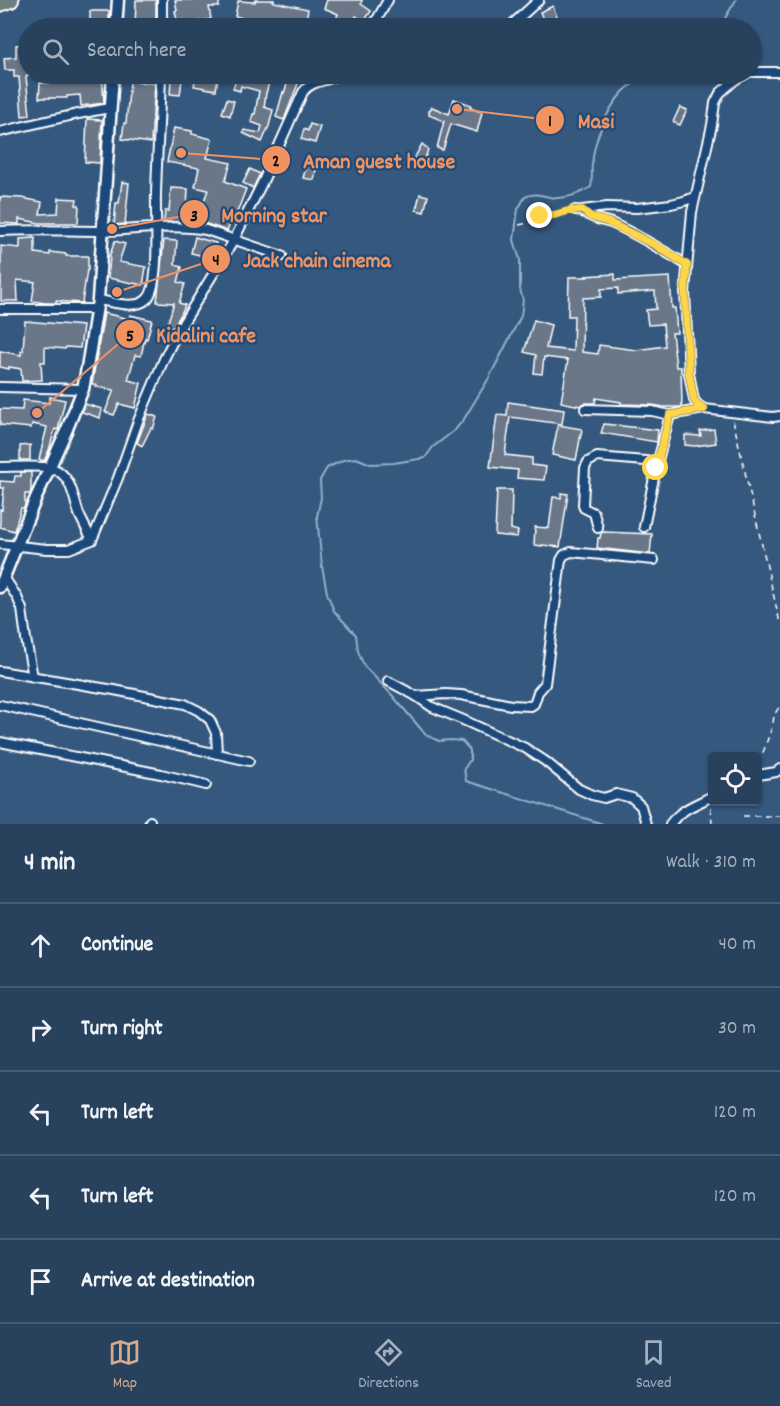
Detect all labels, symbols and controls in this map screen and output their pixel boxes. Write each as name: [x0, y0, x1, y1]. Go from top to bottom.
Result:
search box: [18, 18, 762, 84]
icon: search: [39, 35, 72, 68]
text: Search here: [87, 36, 186, 67]
callout: Masi: [535, 100, 626, 140]
text: Masi: [578, 108, 614, 139]
text: 1: [548, 110, 552, 135]
callout: Aman guest house: [261, 140, 467, 180]
text: Aman guest house: [303, 148, 455, 179]
text: 2: [272, 150, 280, 175]
callout: Morning star: [179, 194, 339, 234]
text: Morning star: [221, 202, 328, 233]
route end: [526, 202, 552, 228]
text: 3: [190, 205, 198, 230]
callout: Jack chain cinema: [201, 239, 403, 279]
text: Jack chain cinema: [243, 247, 392, 278]
text: 4: [212, 249, 220, 274]
callout: Kidalini cafe: [115, 314, 268, 354]
text: Kidalini cafe: [156, 322, 256, 353]
text: 5: [126, 325, 134, 350]
route start: [642, 454, 668, 480]
map controls: [708, 752, 762, 806]
button: locate: [708, 752, 762, 806]
text: 4 min: [24, 845, 75, 882]
text: Walk · 310 m: [666, 849, 756, 877]
icon: ahead: [24, 929, 57, 962]
text: Continue: [81, 930, 153, 961]
text: 40 m: [718, 931, 756, 959]
icon: right: [24, 1013, 57, 1046]
text: Turn right: [81, 1014, 163, 1045]
text: 30 m: [718, 1015, 756, 1043]
icon: left: [24, 1097, 57, 1130]
text: Turn left: [81, 1098, 153, 1129]
text: 120 m: [714, 1099, 756, 1127]
icon: left: [24, 1181, 57, 1214]
text: Turn left: [81, 1182, 153, 1213]
text: 120 m: [714, 1183, 756, 1211]
icon: arrive: [24, 1265, 57, 1298]
text: Arrive at destination: [81, 1266, 255, 1297]
tab: Map: [108, 1336, 141, 1395]
tab: Directions: [358, 1336, 419, 1395]
tab: Saved: [636, 1336, 672, 1395]

